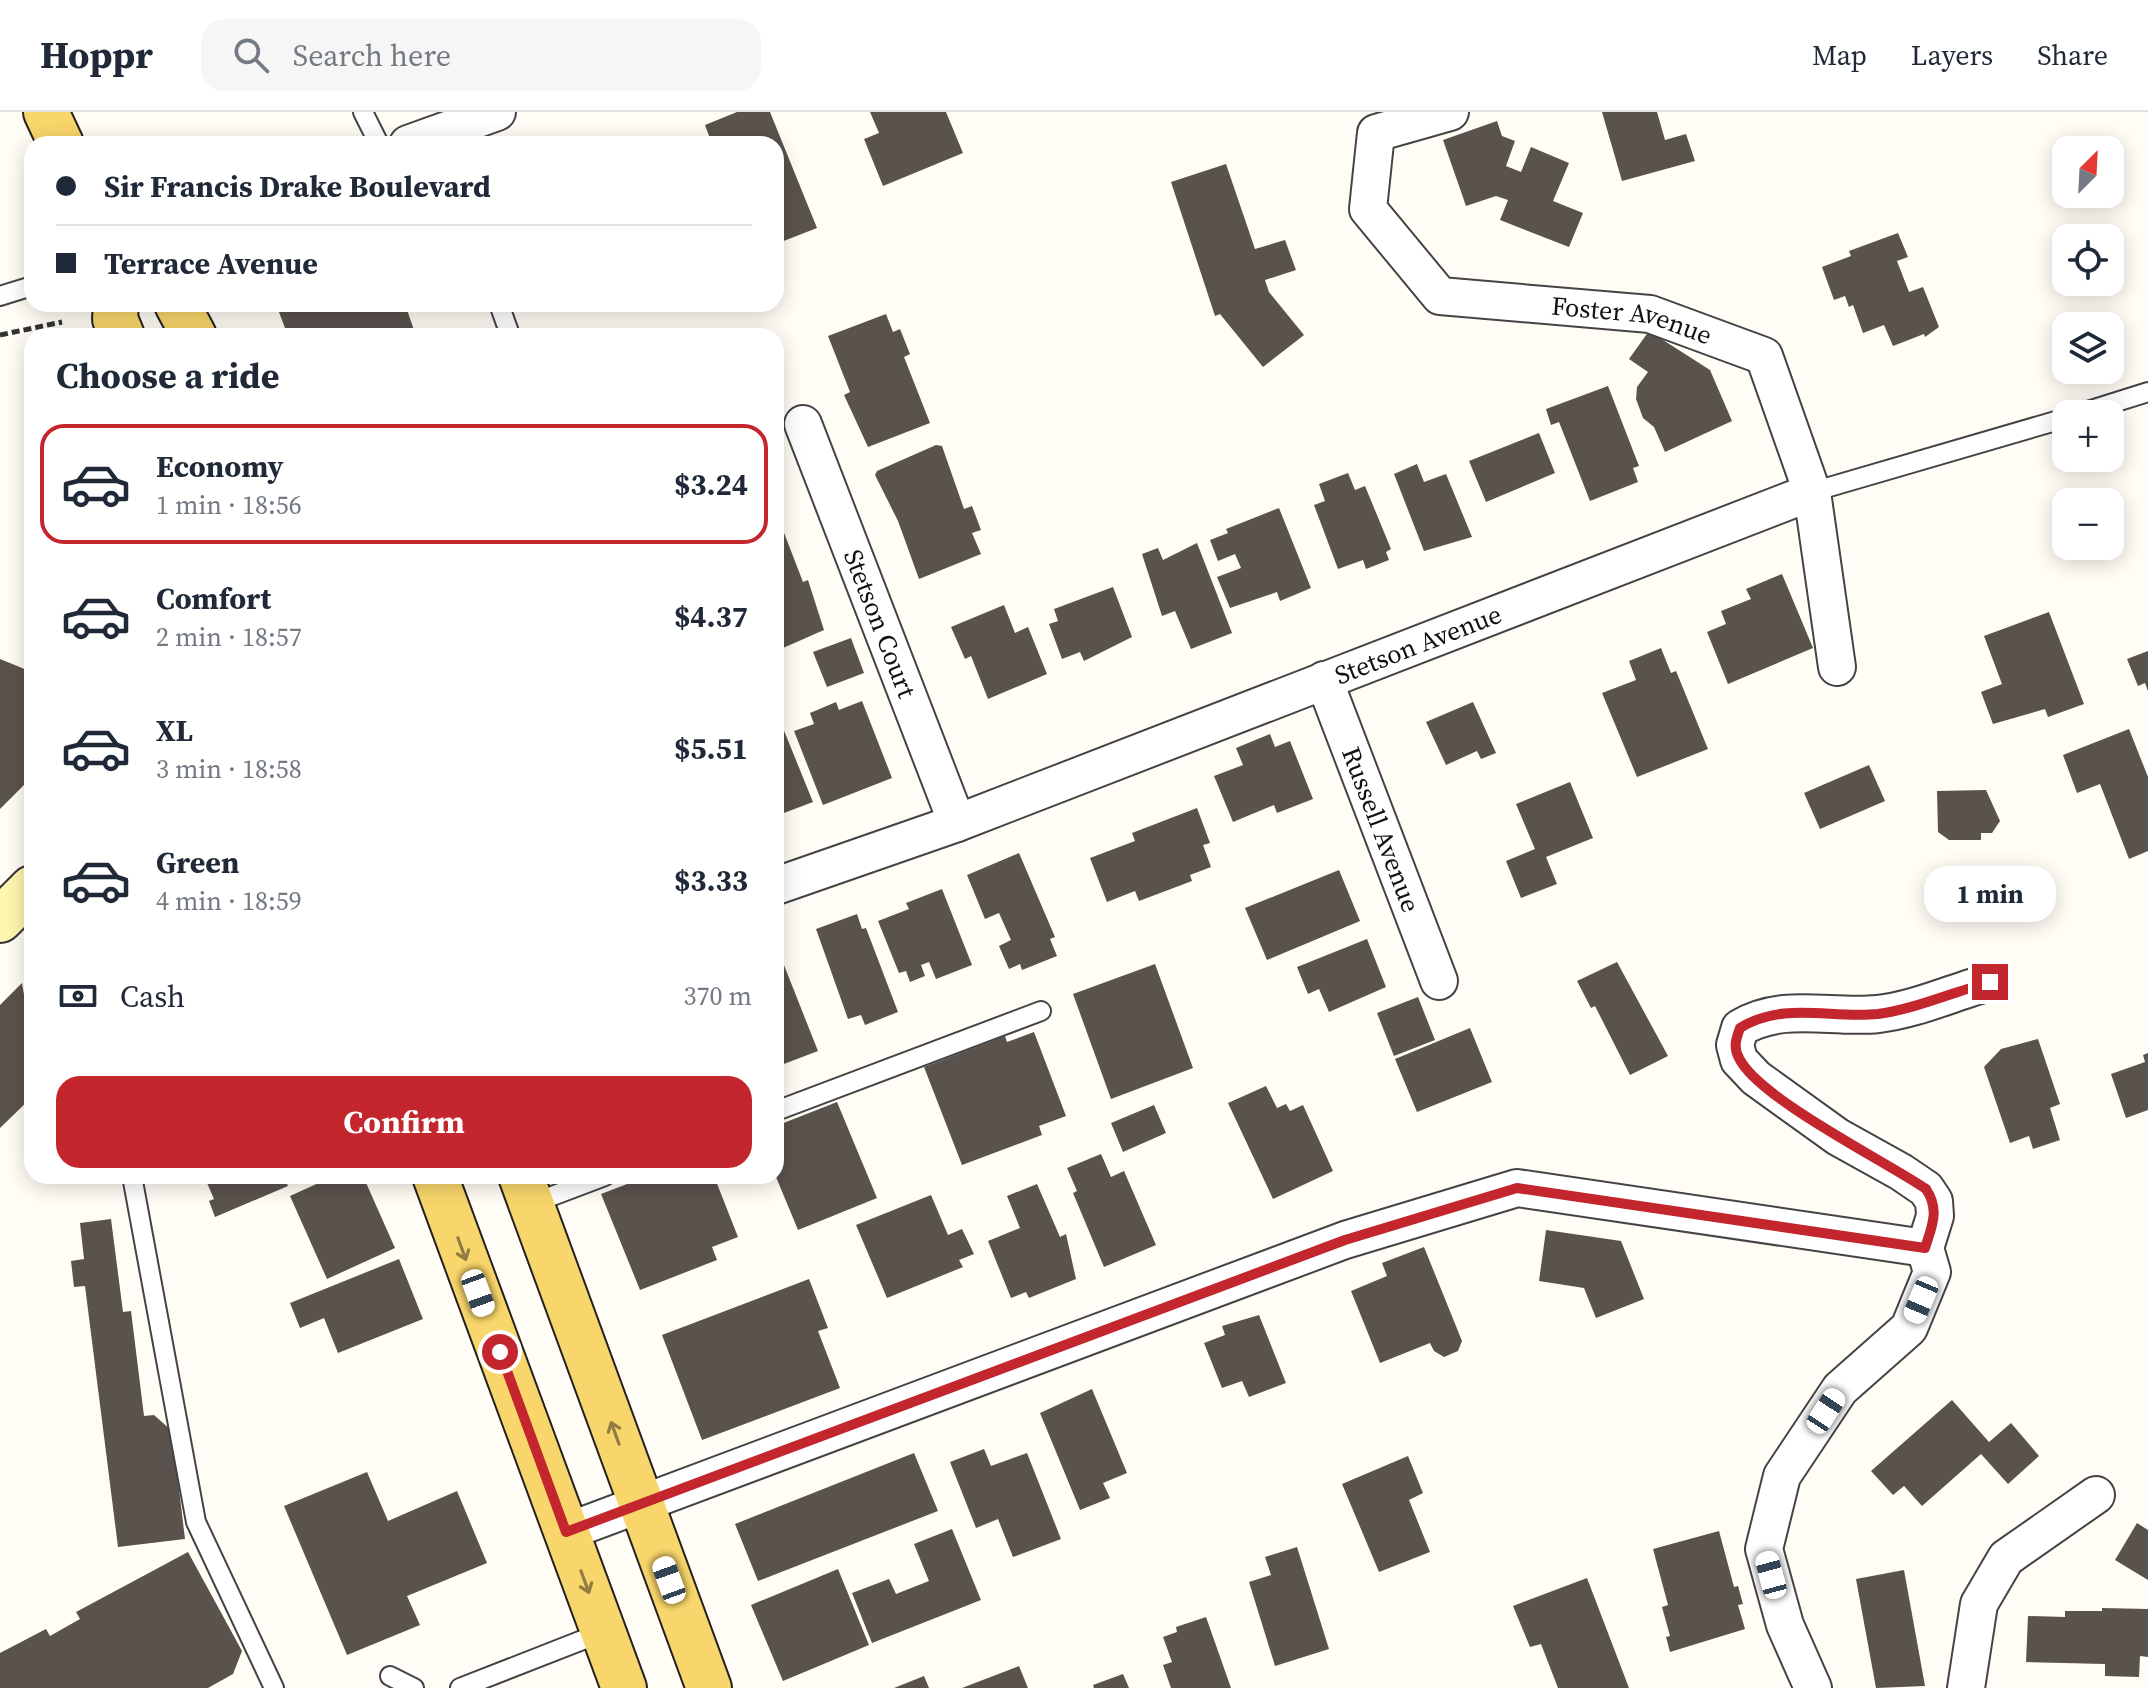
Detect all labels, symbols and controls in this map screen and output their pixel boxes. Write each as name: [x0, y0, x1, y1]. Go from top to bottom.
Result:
search box: [201, 19, 761, 91]
text: Hoppr: [40, 29, 153, 81]
icon: search: [229, 33, 273, 77]
text: Search here: [293, 35, 451, 76]
text: Map: [1812, 36, 1867, 74]
text: Layers: [1911, 36, 1993, 74]
text: Share: [2037, 36, 2108, 74]
north arrow: [2052, 136, 2124, 208]
map controls: [2052, 136, 2124, 560]
text: Sir Francis Drake Boulevard: [104, 166, 491, 207]
button: locate: [2052, 224, 2124, 296]
text: Terrace Avenue: [104, 243, 318, 284]
street label: Foster Avenue: [1550, 288, 1717, 353]
button: layers: [2052, 312, 2124, 384]
text: Choose a ride: [56, 351, 279, 400]
button: +: [2052, 400, 2124, 472]
text: Economy: [156, 446, 284, 487]
icon: car: [60, 448, 132, 520]
text: $3.24: [674, 464, 748, 505]
text: 1 min · 18:56: [156, 487, 302, 523]
button: −: [2052, 488, 2124, 560]
street label: Stetson Court: [835, 544, 925, 703]
text: Comfort: [156, 578, 271, 619]
icon: car: [60, 580, 132, 652]
text: $4.37: [674, 596, 748, 637]
street label: Stetson Avenue: [1329, 596, 1507, 693]
text: 2 min · 18:57: [156, 619, 302, 655]
text: XL: [156, 710, 193, 751]
icon: car: [60, 712, 132, 784]
text: $5.51: [674, 728, 748, 769]
street label: Russell Avenue: [1333, 742, 1429, 917]
text: 3 min · 18:58: [156, 751, 302, 787]
text: Green: [156, 842, 239, 883]
icon: car: [60, 844, 132, 916]
text: $3.33: [674, 860, 748, 901]
callout: 1 min: [1924, 866, 2056, 922]
text: 1 min: [1956, 876, 2024, 912]
text: 4 min · 18:59: [156, 883, 302, 919]
route end: [1972, 964, 2008, 1000]
icon: cash: [56, 974, 100, 1018]
text: Cash: [120, 976, 185, 1017]
text: 370 m: [684, 978, 752, 1014]
button: Confirm: [56, 1076, 752, 1168]
one-way arrow: [456, 1236, 470, 1261]
car: [459, 1266, 497, 1320]
car: [1901, 1273, 1941, 1327]
route start: [482, 1334, 518, 1370]
car: [1803, 1384, 1849, 1438]
one-way arrow: [606, 1421, 621, 1446]
car: [1753, 1549, 1789, 1601]
car: [650, 1553, 688, 1607]
one-way arrow: [578, 1569, 593, 1594]

